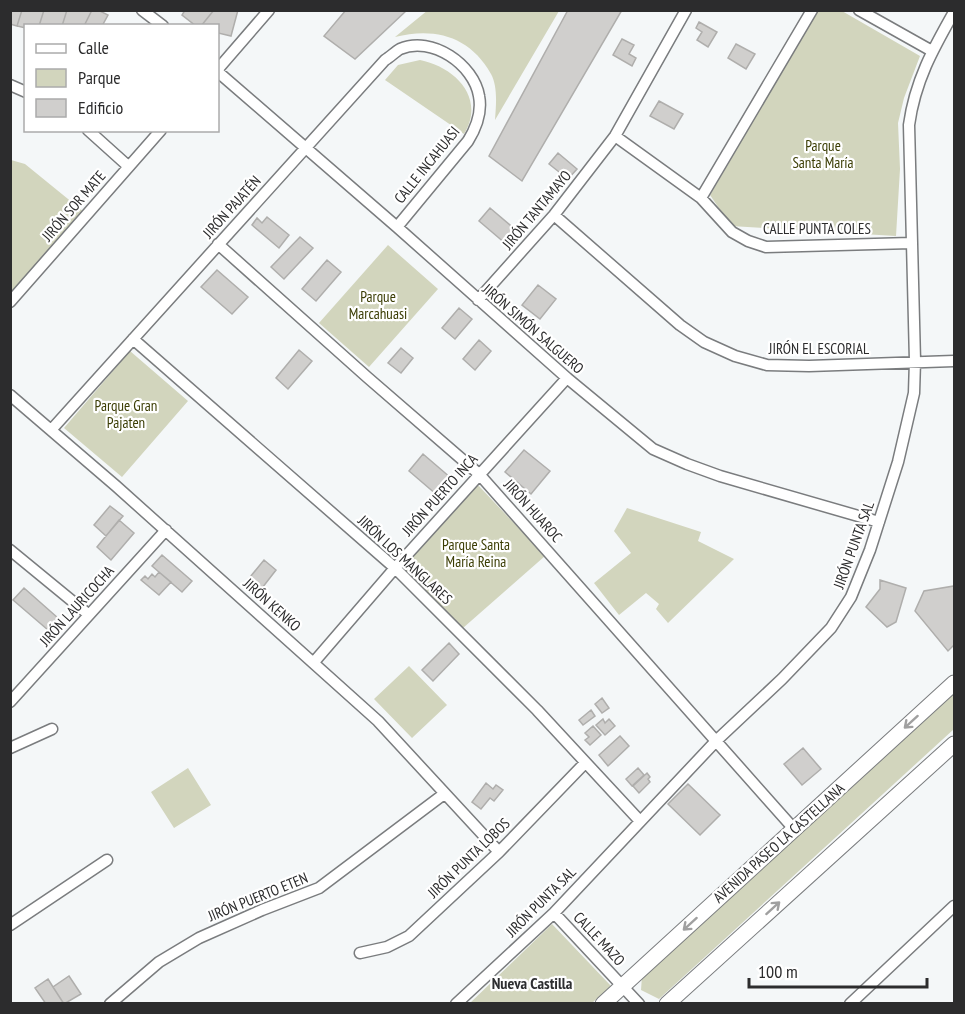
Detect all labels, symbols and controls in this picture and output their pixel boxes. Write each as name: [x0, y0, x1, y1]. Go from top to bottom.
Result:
legend: [24, 24, 219, 132]
text: Calle: [78, 36, 109, 59]
text: Parque: [78, 66, 121, 89]
text: Edificio: [78, 96, 124, 119]
street label: CALLE INCAHUASI: [390, 122, 463, 207]
park label: Parque Santa María: [792, 136, 854, 172]
street label: JIRÓN SOR MATE: [37, 166, 109, 246]
street label: JIRÓN TANTAMAYO: [497, 166, 575, 254]
street label: JIRÓN PAJATÉN: [198, 171, 265, 243]
street label: CALLE PUNTA COLES: [763, 219, 871, 238]
street label: JIRÓN SIMÓN SALGUERO: [478, 279, 588, 378]
park label: Parque Marcahuasi: [349, 287, 407, 323]
street label: JIRÓN EL ESCORIAL: [768, 339, 870, 358]
park label: Parque Gran Pajaten: [95, 396, 157, 432]
street label: JIRÓN PUERTO INCA: [397, 449, 482, 540]
street label: JIRÓN HUAROC: [499, 475, 567, 546]
street label: JIRÓN PUNTA SAL: [829, 498, 878, 592]
street label: JIRÓN LOS MANGLARES: [353, 510, 456, 608]
park label: Parque Santa María Reina: [442, 535, 510, 571]
street label: JIRÓN LAURICOCHA: [35, 561, 118, 651]
street label: JIRÓN KENKO: [239, 573, 305, 635]
one-way arrow: [904, 715, 919, 729]
street label: AVENIDA PASEO LA CASTELLANA: [709, 778, 849, 907]
street label: JIRÓN PUNTA LOBOS: [423, 814, 514, 902]
street label: JIRÓN PUNTA SAL: [501, 862, 580, 941]
street label: JIRÓN PUERTO ETEN: [204, 868, 311, 926]
one-way arrow: [765, 901, 780, 915]
street label: CALLE MAZO: [570, 908, 629, 970]
one-way arrow: [683, 917, 698, 931]
scale bar: [749, 951, 928, 989]
text: 100 m: [758, 960, 798, 983]
district label: Nueva Castilla: [492, 973, 573, 993]

